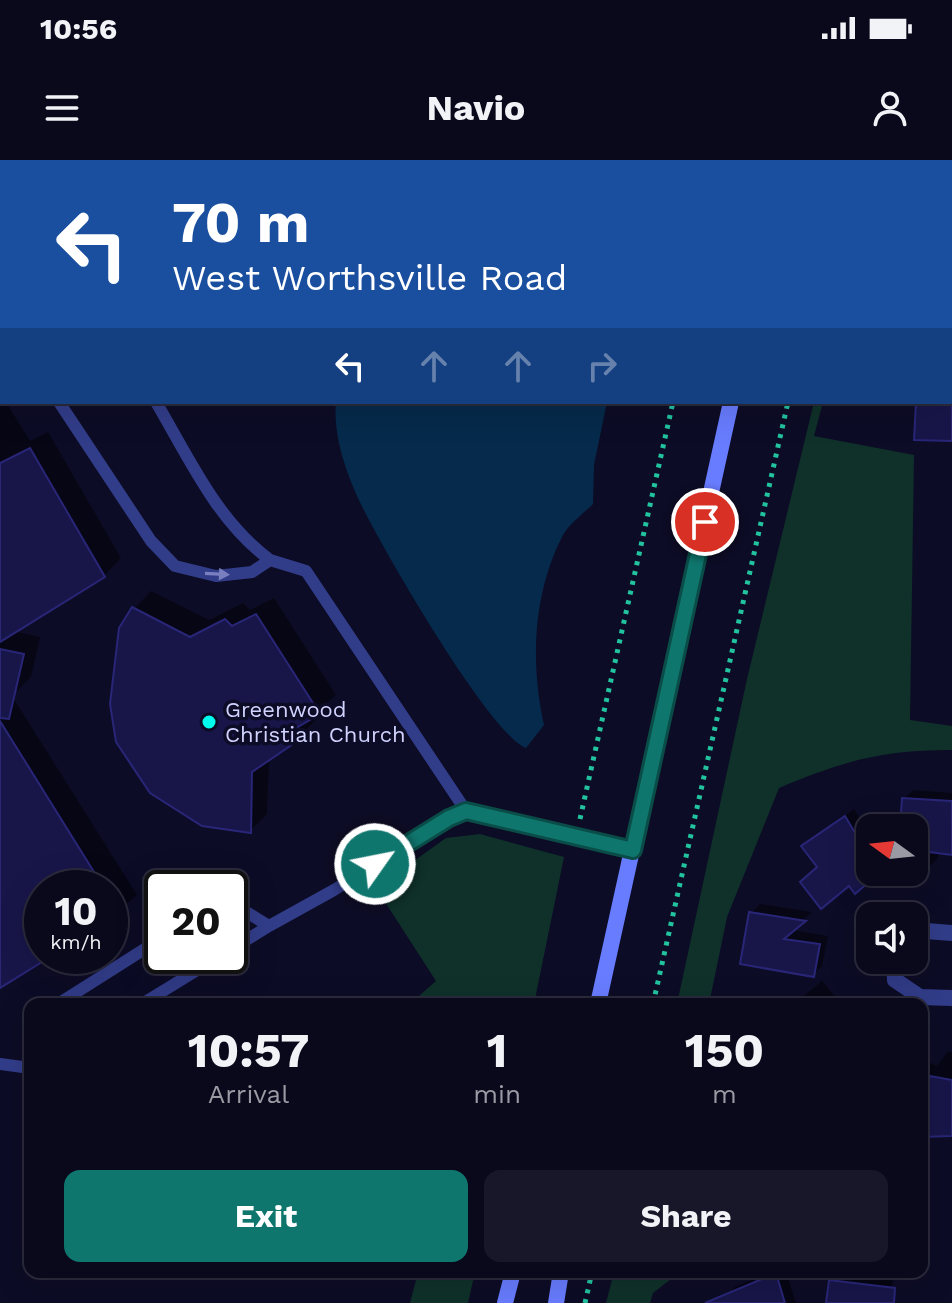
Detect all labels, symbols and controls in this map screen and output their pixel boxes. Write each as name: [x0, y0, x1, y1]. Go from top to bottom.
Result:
text: 10:56: [40, 11, 117, 46]
icon: menu: [40, 86, 84, 130]
icon: person: [868, 86, 912, 130]
text: Navio: [427, 87, 525, 129]
text: 70 m: [172, 190, 309, 256]
icon: left: [40, 192, 144, 296]
text: West Worthsville Road: [172, 257, 567, 299]
icon: left: [328, 344, 372, 388]
icon: ahead: [412, 344, 456, 388]
icon: ahead: [496, 344, 540, 388]
icon: right: [580, 344, 624, 388]
pin: [671, 488, 739, 556]
icon: arrive: [683, 500, 727, 544]
one-way arrow: [205, 567, 231, 580]
place label: Greenwood Christian Church: [225, 697, 406, 747]
marker: Greenwood Christian Church: [200, 713, 218, 731]
north arrow: [856, 814, 928, 886]
map controls: [856, 814, 928, 974]
position arrow: [333, 822, 417, 906]
speed limit sign: 20: [144, 870, 248, 974]
text: 10: [55, 888, 98, 935]
button: sound: [856, 902, 928, 974]
text: km/h: [50, 930, 102, 954]
text: 10:57: [188, 1022, 310, 1079]
text: 1: [487, 1022, 507, 1079]
text: 150: [685, 1022, 764, 1079]
text: Arrival: [208, 1079, 289, 1109]
text: min: [473, 1079, 521, 1109]
text: m: [712, 1079, 737, 1109]
button: Exit: [64, 1170, 468, 1262]
button: Share: [484, 1170, 888, 1262]

